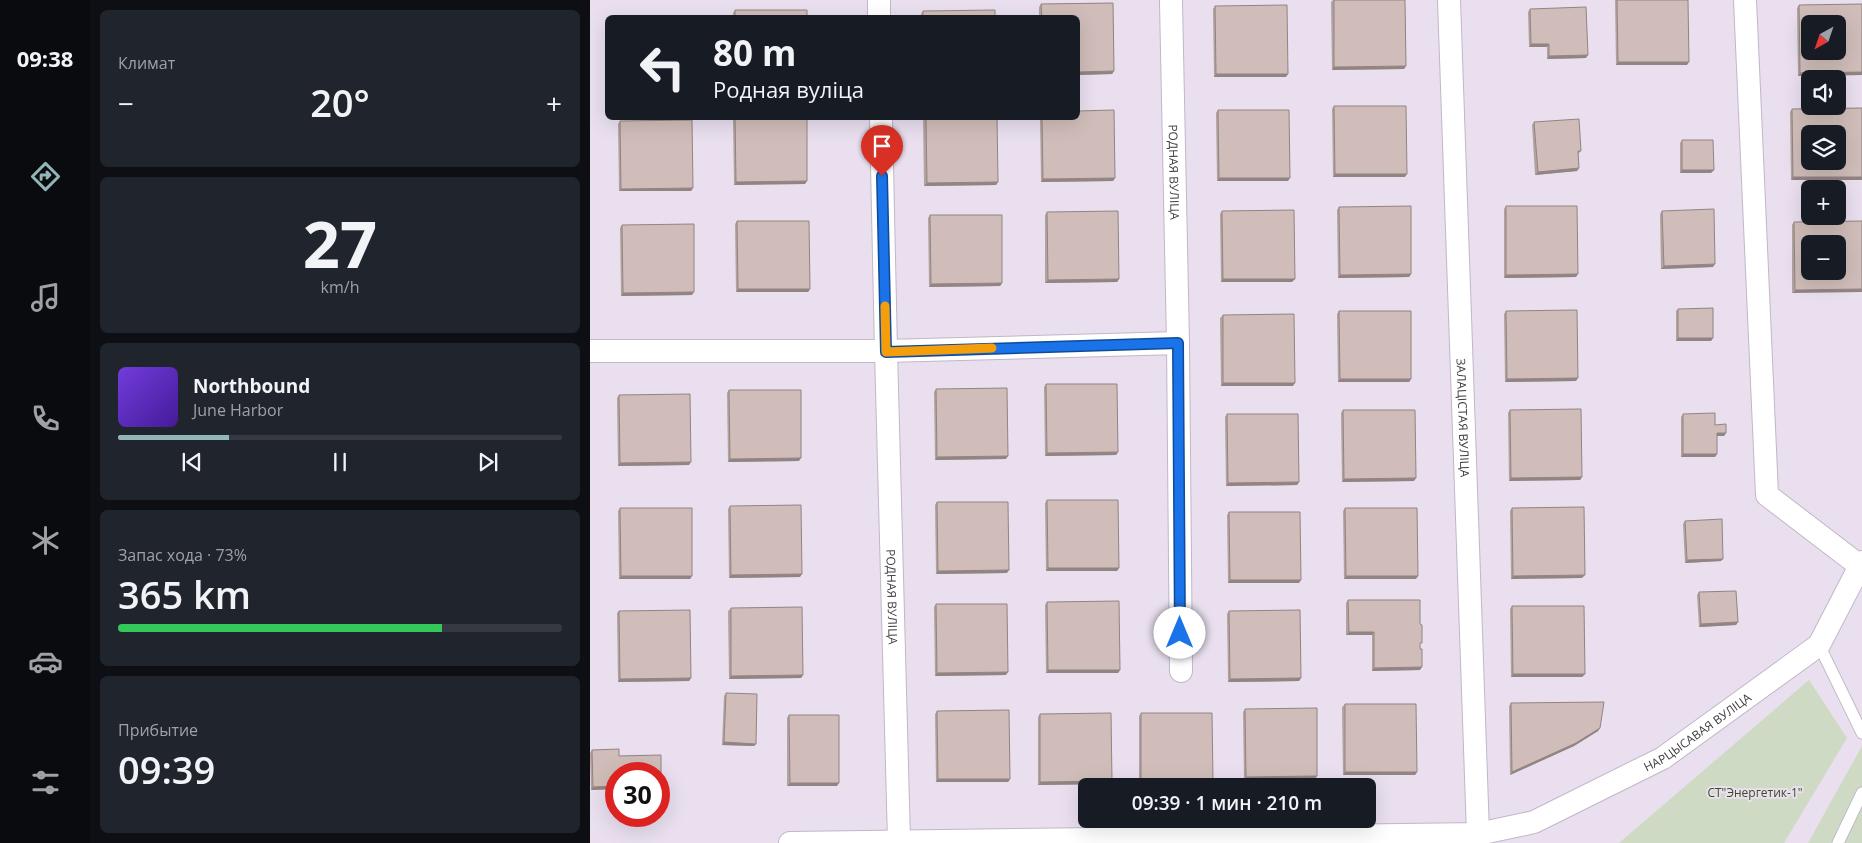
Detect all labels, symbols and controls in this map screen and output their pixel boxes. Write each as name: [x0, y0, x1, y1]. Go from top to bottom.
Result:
north arrow: [1801, 15, 1846, 60]
map controls: [1801, 15, 1846, 280]
text: 80 m: [713, 29, 796, 76]
icon: left: [630, 35, 695, 100]
text: 09:38: [17, 43, 73, 73]
text: Климат: [118, 52, 175, 74]
button: sound: [1801, 70, 1846, 115]
text: Родная вуліца: [713, 74, 864, 104]
text: 20°: [310, 76, 370, 128]
text: −: [118, 84, 134, 122]
text: +: [546, 84, 562, 122]
street label: РОДНАЯ ВУЛІЦА: [1165, 124, 1184, 220]
pin: [861, 125, 903, 176]
button: layers: [1801, 125, 1846, 170]
icon: arrive: [868, 132, 896, 160]
icon: directions: [28, 159, 63, 194]
button: +: [1801, 180, 1846, 225]
text: 27: [303, 199, 377, 287]
button: −: [1801, 235, 1846, 280]
text: km/h: [321, 276, 359, 298]
icon: music: [28, 280, 63, 315]
street label: ЗАЛАЦІСТАЯ ВУЛІЦА: [1453, 358, 1474, 478]
text: Northbound: [193, 373, 310, 399]
text: June Harbor: [193, 399, 283, 421]
icon: phone: [28, 401, 63, 436]
icon: previous: [178, 448, 206, 476]
icon: pause: [326, 448, 354, 476]
icon: next: [474, 448, 502, 476]
icon: climate: [28, 523, 63, 558]
text: Запас хода · 73%: [118, 544, 247, 566]
street label: РОДНАЯ ВУЛІЦА: [883, 549, 902, 645]
text: 365 km: [118, 568, 251, 620]
position arrow: [1153, 606, 1205, 658]
icon: car: [28, 644, 63, 679]
street label: НАРЦЫСАВАЯ ВУЛІЦА: [1640, 688, 1754, 775]
text: Прибытие: [118, 719, 198, 741]
text: 09:39: [118, 743, 215, 795]
speed limit sign: 30: [605, 762, 670, 827]
icon: filters: [28, 765, 63, 800]
park label: СТ"Энергетик-1": [1707, 784, 1803, 801]
text: 09:39 · 1 мин · 210 m: [1132, 790, 1322, 816]

